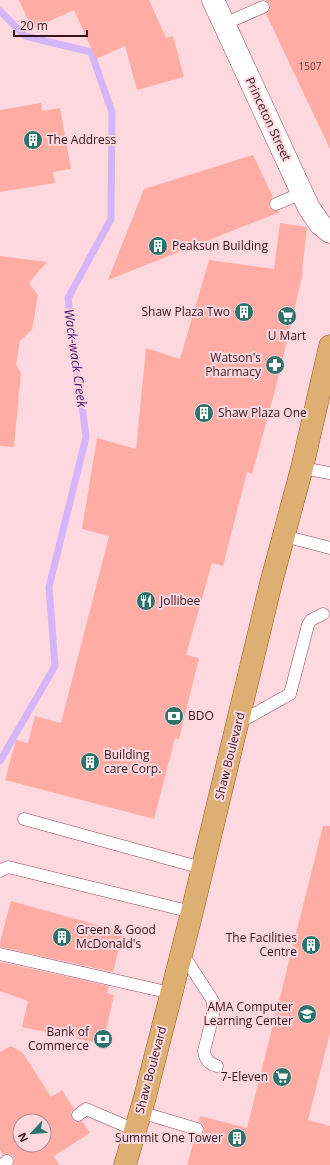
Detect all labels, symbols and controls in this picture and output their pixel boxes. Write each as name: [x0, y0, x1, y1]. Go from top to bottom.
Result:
scale bar: [14, 12, 87, 38]
text: 20 m: [20, 17, 48, 34]
house number: 1507: [299, 59, 322, 73]
street label: Princeton Street: [242, 74, 295, 163]
building icon: The Address: [22, 129, 44, 151]
place label: The Address: [47, 131, 116, 148]
building icon: Peaksun Building: [147, 235, 169, 257]
place label: Peaksun Building: [172, 237, 268, 254]
building icon: Shaw Plaza Two: [233, 301, 255, 323]
place label: Shaw Plaza Two: [142, 303, 230, 320]
supermarket icon: U Mart: [276, 305, 298, 327]
water label: Wack-wack Creek: [60, 308, 92, 409]
place label: U Mart: [268, 327, 306, 344]
place label: Watson's Pharmacy: [205, 349, 262, 380]
pharmacy icon: Watson's Pharmacy: [264, 354, 286, 376]
building icon: Shaw Plaza One: [193, 402, 215, 424]
place label: Shaw Plaza One: [218, 404, 307, 421]
restaurant icon: Jollibee: [135, 590, 157, 612]
place label: Jollibee: [159, 592, 201, 609]
bank icon: BDO: [163, 705, 185, 727]
place label: BDO: [188, 707, 214, 724]
street label: Shaw Boulevard: [210, 710, 249, 802]
place label: Building care Corp.: [104, 746, 161, 777]
building icon: Building care Corp.: [79, 751, 101, 773]
place label: Green & Good McDonald's: [76, 921, 156, 952]
building icon: Green & Good McDonald's: [51, 926, 73, 948]
place label: The Facilities Centre: [226, 929, 297, 960]
building icon: The Facilities Centre: [300, 934, 322, 956]
place label: AMA Computer Learning Center: [203, 998, 293, 1029]
school or university icon: AMA Computer Learning Center: [296, 1003, 318, 1025]
place label: Bank of Commerce: [28, 1023, 90, 1054]
street label: Shaw Boulevard: [131, 1024, 170, 1116]
bank icon: Bank of Commerce: [92, 1028, 114, 1050]
supermarket icon: 7-Eleven: [271, 1066, 293, 1088]
place label: 7-Eleven: [221, 1068, 268, 1085]
north arrow: [12, 1113, 52, 1153]
building icon: Summit One Tower: [226, 1127, 248, 1149]
place label: Summit One Tower: [115, 1129, 223, 1146]
text: N: [14, 1130, 31, 1145]

